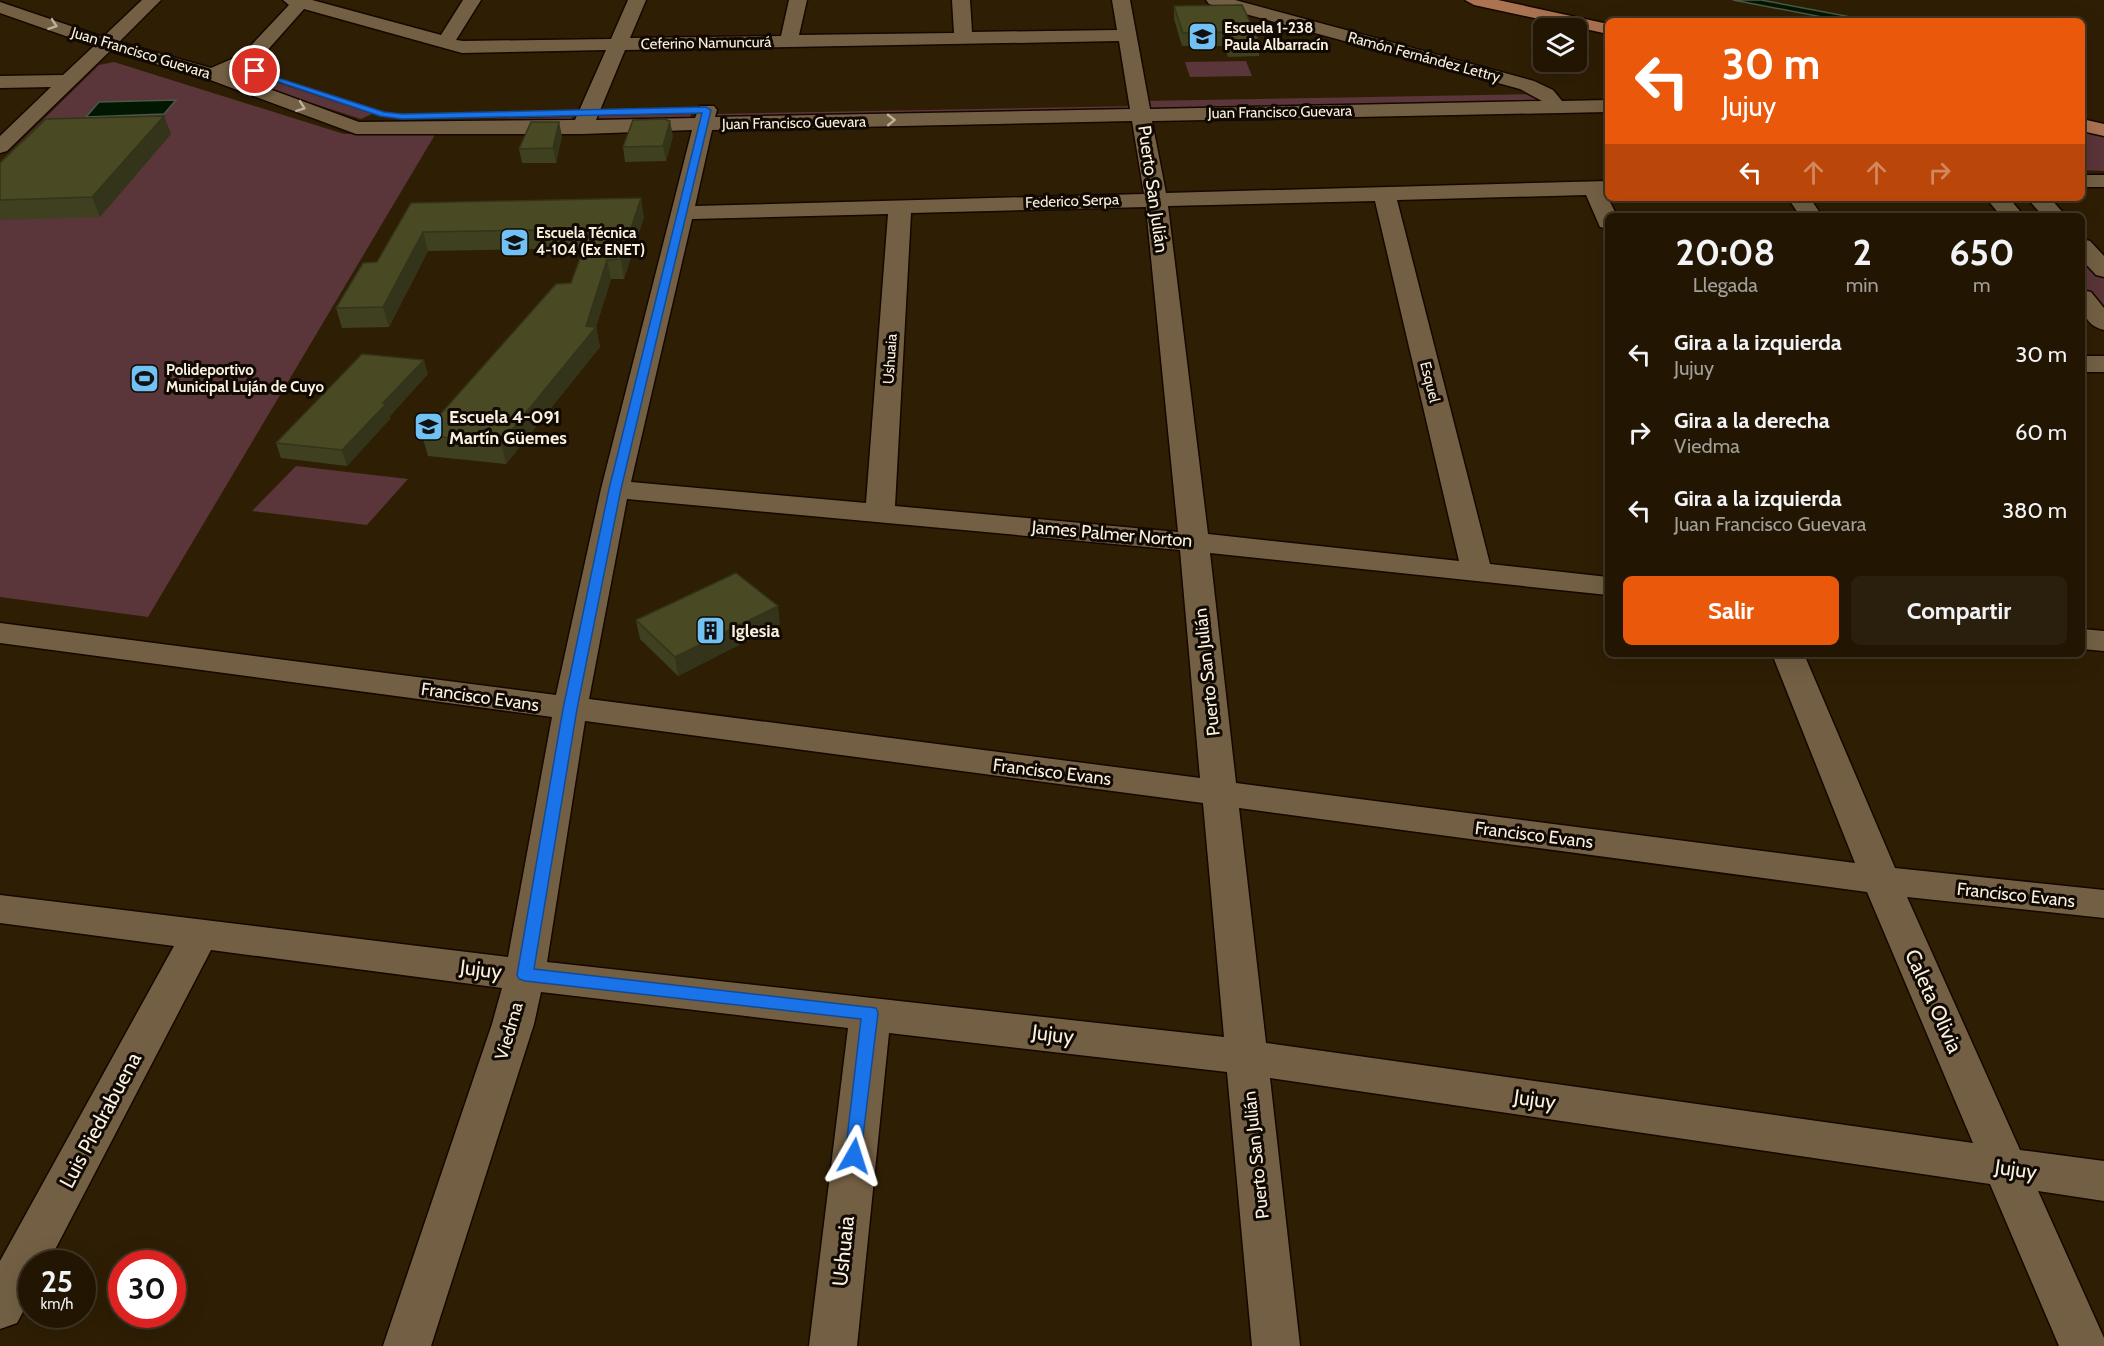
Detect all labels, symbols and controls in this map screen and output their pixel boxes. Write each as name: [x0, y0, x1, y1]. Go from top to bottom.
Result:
one-way arrow: [47, 18, 58, 31]
map controls: [1533, 18, 1587, 72]
button: layers: [1533, 18, 1587, 72]
place label: Escuela 1-238 Paula Albarracín: [1224, 19, 1328, 54]
school or university icon: Escuela 1-238 Paula Albarracín: [1187, 21, 1219, 53]
street label: Juan Francisco Guevara: [68, 23, 213, 83]
street label: Ramón Fernández Lettry: [1346, 28, 1502, 86]
street label: Ceferino Namuncurá: [641, 33, 772, 53]
text: 30 m: [1722, 38, 1820, 90]
icon: left: [1623, 42, 1701, 120]
pin: [229, 45, 280, 96]
icon: arrive: [238, 54, 271, 87]
text: Jujuy: [1722, 90, 1776, 123]
one-way arrow: [295, 100, 306, 112]
street label: Juan Francisco Guevara: [1207, 102, 1353, 122]
street label: Juan Francisco Guevara: [721, 113, 867, 133]
one-way arrow: [886, 114, 895, 127]
street label: Puerto San Julián: [1133, 124, 1173, 254]
icon: left: [1734, 156, 1767, 189]
icon: ahead: [1797, 156, 1830, 189]
icon: ahead: [1860, 156, 1893, 189]
icon: right: [1923, 156, 1956, 189]
street label: Federico Serpa: [1025, 190, 1120, 212]
place label: Escuela Técnica 4-104 (Ex ENET): [536, 224, 645, 259]
school or university icon: Escuela Técnica 4-104 (Ex ENET): [499, 226, 531, 258]
text: 20:08: [1676, 230, 1775, 274]
text: 2: [1853, 230, 1872, 274]
text: 650: [1949, 230, 2014, 274]
text: Llegada: [1693, 273, 1758, 297]
text: min: [1846, 273, 1879, 297]
text: m: [1973, 273, 1991, 297]
text: Gira a la izquierda: [1674, 329, 1842, 356]
street label: Ushuaia: [879, 332, 901, 385]
icon: left: [1623, 338, 1656, 371]
text: 30 m: [2015, 341, 2067, 368]
text: Jujuy: [1674, 356, 1714, 380]
street label: Esquel: [1416, 359, 1444, 405]
place label: Polideportivo Municipal Luján de Cuyo: [166, 361, 324, 396]
sports icon: Polideportivo Municipal Luján de Cuyo: [129, 363, 161, 395]
place label: Escuela 4-091 Martín Güemes: [449, 406, 567, 449]
text: Gira a la derecha: [1674, 407, 1830, 434]
school or university icon: Escuela 4-091 Martín Güemes: [412, 411, 444, 443]
icon: right: [1623, 416, 1656, 449]
text: 60 m: [2015, 419, 2067, 446]
text: Viedma: [1674, 434, 1740, 458]
text: Gira a la izquierda: [1674, 485, 1842, 512]
icon: left: [1623, 494, 1656, 527]
text: 380 m: [2002, 497, 2067, 524]
text: Juan Francisco Guevara: [1674, 512, 1866, 536]
street label: James Palmer Norton: [1030, 516, 1193, 552]
button: Salir: [1623, 576, 1839, 645]
button: Compartir: [1851, 576, 2067, 645]
street label: Puerto San Julián: [1189, 607, 1225, 737]
building icon: Iglesia: [694, 615, 726, 647]
place label: Iglesia: [731, 620, 780, 642]
street label: Francisco Evans: [420, 678, 540, 716]
street label: Francisco Evans: [992, 754, 1112, 790]
street label: Francisco Evans: [1474, 817, 1594, 853]
street label: Francisco Evans: [1956, 878, 2076, 912]
street label: Caleta Olivia: [1900, 945, 1968, 1057]
street label: Jujuy: [457, 954, 504, 985]
street label: Viedma: [490, 999, 528, 1063]
street label: Jujuy: [1029, 1019, 1076, 1050]
street label: Luis Piedrabuena: [54, 1048, 146, 1192]
street label: Jujuy: [1511, 1084, 1558, 1115]
street label: Puerto San Julián: [1238, 1090, 1274, 1220]
position arrow: [822, 1124, 886, 1188]
street label: Jujuy: [1992, 1154, 2039, 1185]
street label: Ushuaia: [827, 1215, 859, 1287]
speed limit sign: 30: [108, 1250, 186, 1328]
text: 25: [41, 1263, 73, 1300]
text: km/h: [41, 1295, 73, 1313]

